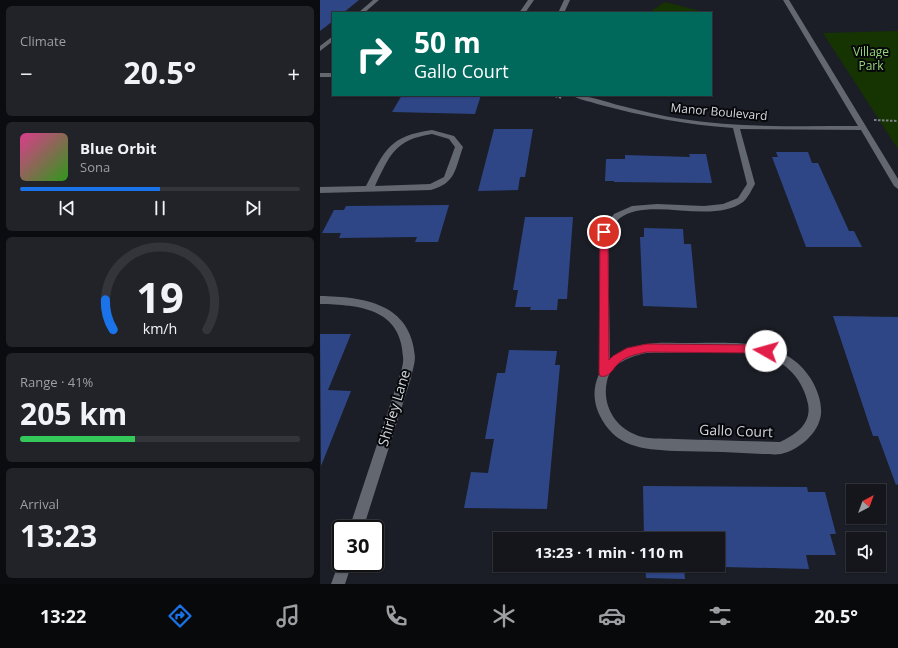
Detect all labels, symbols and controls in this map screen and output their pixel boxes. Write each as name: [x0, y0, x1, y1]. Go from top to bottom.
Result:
text: 50 m: [414, 23, 481, 61]
icon: right: [348, 28, 400, 80]
text: Climate: [20, 32, 66, 50]
park label: Village Park: [853, 43, 889, 74]
text: 20.5°: [124, 52, 196, 93]
text: −: [20, 58, 33, 88]
text: +: [287, 58, 300, 88]
text: Gallo Court: [414, 59, 509, 83]
street label: Manor Boulevard: [670, 99, 768, 124]
text: Blue Orbit: [80, 138, 157, 158]
text: Sona: [80, 158, 110, 176]
icon: previous: [56, 197, 78, 219]
icon: pause: [149, 197, 171, 219]
icon: next: [242, 197, 264, 219]
pin: [587, 215, 621, 249]
icon: arrive: [593, 221, 615, 243]
text: 19: [136, 269, 184, 325]
text: km/h: [143, 319, 177, 338]
position arrow: [745, 330, 787, 372]
street label: Shirley Lane: [373, 367, 414, 448]
text: Range · 41%: [20, 373, 93, 391]
text: 205 km: [20, 393, 127, 434]
street label: Gallo Court: [699, 420, 773, 441]
north arrow: [846, 484, 886, 524]
map controls: [846, 484, 886, 572]
text: Arrival: [20, 495, 59, 513]
text: 13:23: [20, 515, 97, 556]
speed limit sign: 30: [332, 520, 384, 572]
button: sound: [846, 532, 886, 572]
text: 13:23 · 1 min · 110 m: [535, 542, 683, 562]
icon: directions: [166, 602, 194, 630]
icon: music: [274, 602, 302, 630]
icon: phone: [382, 602, 410, 630]
icon: climate: [490, 602, 518, 630]
icon: car: [598, 602, 626, 630]
icon: filters: [706, 602, 734, 630]
text: 13:22: [40, 604, 86, 628]
text: 20.5°: [814, 604, 858, 628]

